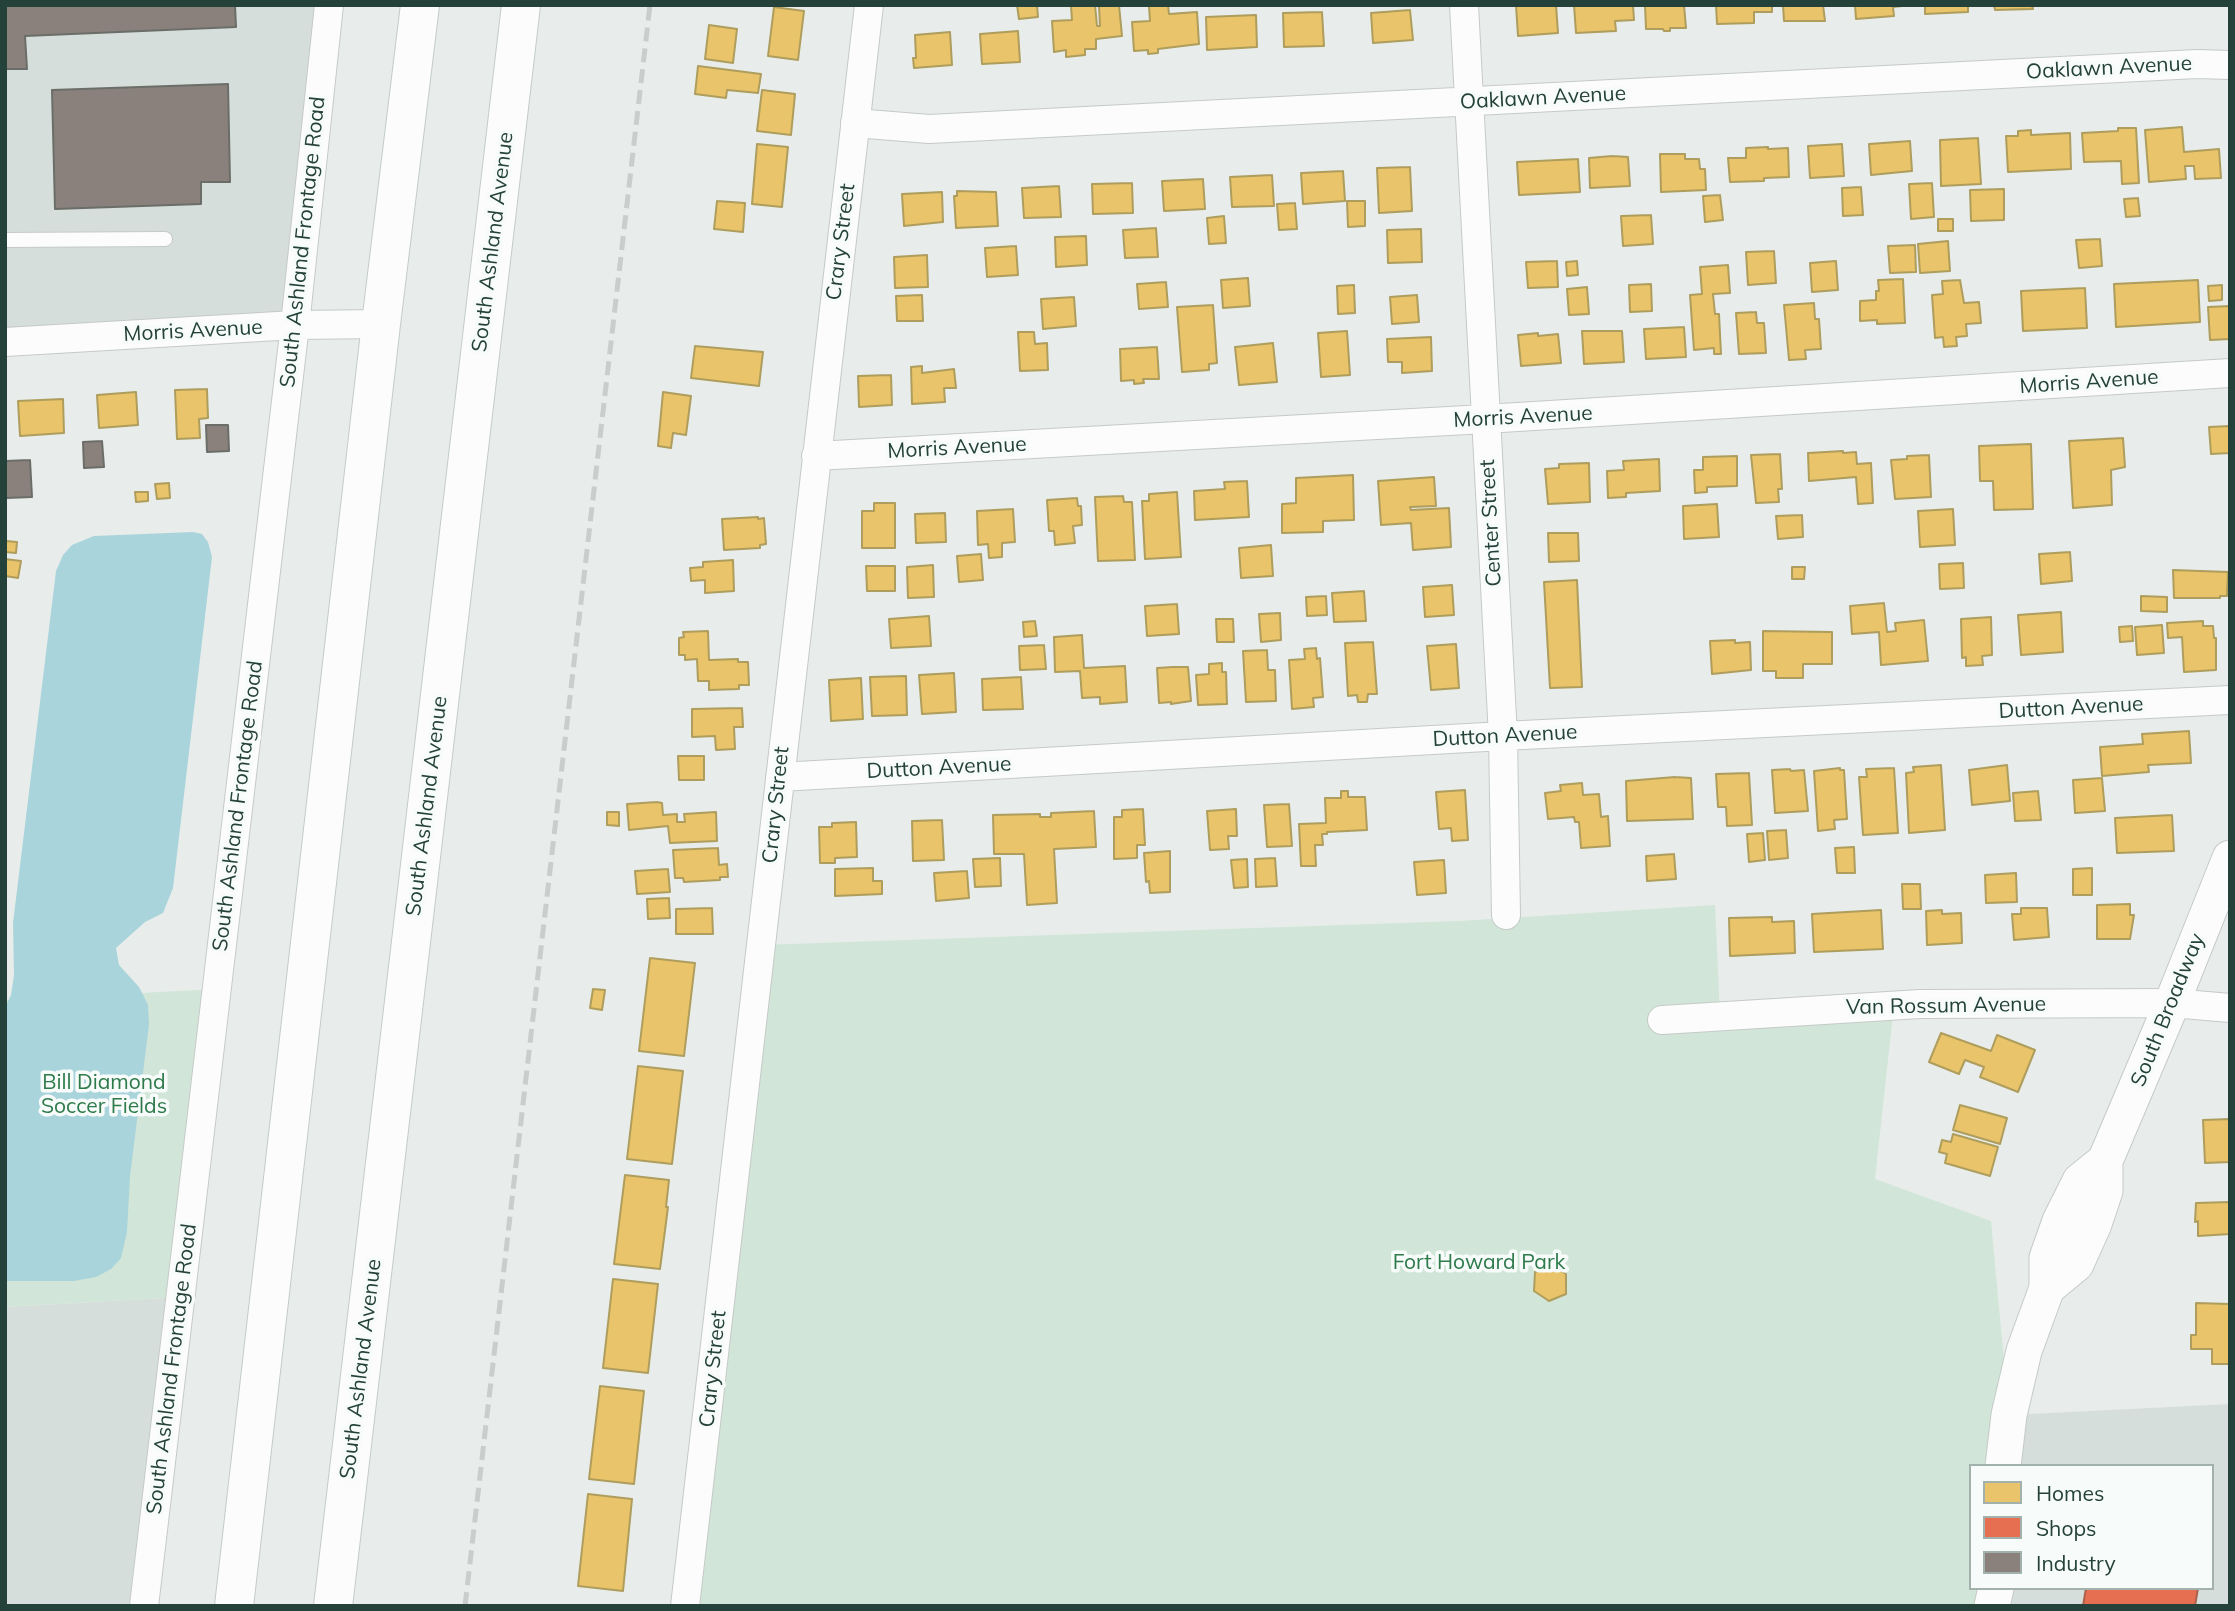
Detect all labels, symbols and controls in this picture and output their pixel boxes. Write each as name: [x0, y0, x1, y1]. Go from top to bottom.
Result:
street label: Oaklawn Avenue: [2025, 51, 2193, 85]
street label: Oaklawn Avenue: [1459, 81, 1627, 115]
street label: South Ashland Frontage Road: [275, 95, 331, 389]
street label: South Ashland Avenue: [467, 131, 519, 353]
street label: Crary Street: [821, 182, 861, 302]
street label: Morris Avenue: [123, 315, 263, 347]
street label: Morris Avenue: [2019, 365, 2159, 399]
street label: Morris Avenue: [1453, 401, 1593, 433]
street label: Morris Avenue: [887, 432, 1027, 464]
street label: Center Street: [1475, 459, 1507, 587]
street label: South Ashland Frontage Road: [208, 659, 268, 953]
street label: Dutton Avenue: [1998, 692, 2144, 724]
street label: South Ashland Avenue: [401, 695, 453, 917]
street label: Dutton Avenue: [1432, 720, 1578, 752]
street label: Crary Street: [757, 745, 795, 865]
street label: Dutton Avenue: [866, 752, 1012, 784]
street label: South Broadway: [2126, 930, 2210, 1090]
street label: Van Rossum Avenue: [1846, 992, 2046, 1020]
park label: Bill Diamond Soccer Fields: [41, 1070, 167, 1120]
street label: South Ashland Frontage Road: [142, 1222, 202, 1516]
park label: Fort Howard Park: [1393, 1250, 1565, 1276]
street label: South Ashland Avenue: [335, 1258, 387, 1480]
street label: Crary Street: [694, 1309, 732, 1429]
legend: [1969, 1464, 2214, 1590]
text: Homes: [2036, 1480, 2104, 1506]
text: Shops: [2036, 1515, 2096, 1541]
text: Industry: [2036, 1550, 2116, 1576]

